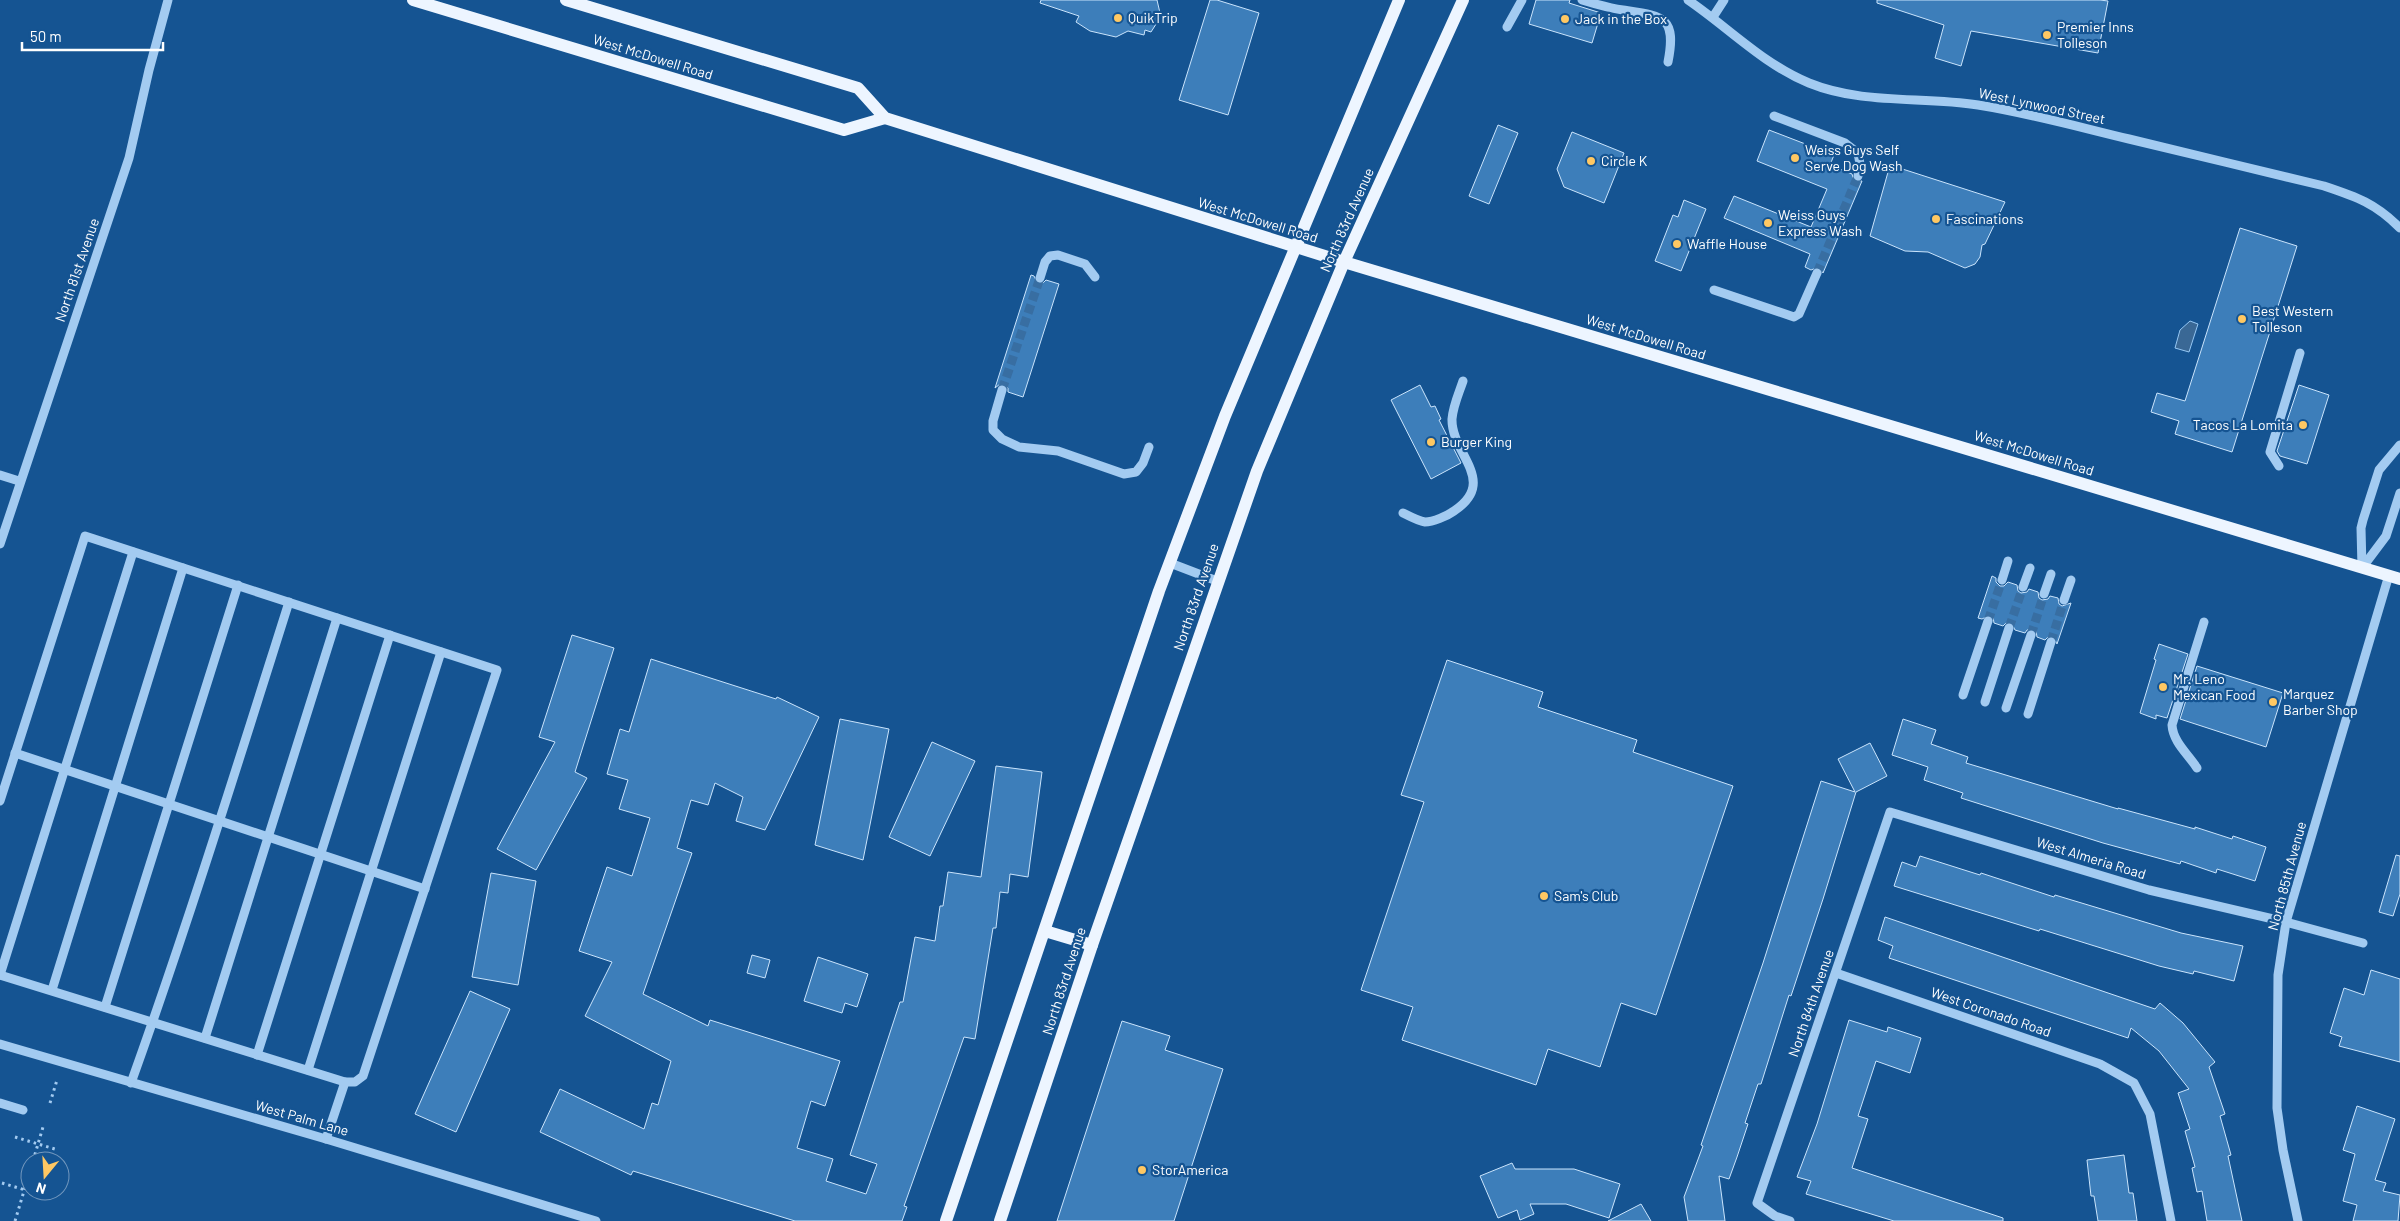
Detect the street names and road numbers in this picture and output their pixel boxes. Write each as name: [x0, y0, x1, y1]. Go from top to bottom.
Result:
street label: West McDowell Road: [591, 30, 715, 83]
street label: West Lynwood Street: [1977, 84, 2107, 127]
street label: North 83rd Avenue: [1316, 165, 1377, 275]
street label: West McDowell Road: [1196, 193, 1320, 246]
street label: North 81st Avenue: [51, 216, 102, 324]
street label: West McDowell Road: [1584, 310, 1708, 363]
street label: West McDowell Road: [1972, 426, 2096, 479]
street label: North 83rd Avenue: [1169, 541, 1222, 653]
street label: North 85th Avenue: [2264, 819, 2309, 932]
street label: West Almeria Road: [2034, 833, 2148, 882]
street label: North 83rd Avenue: [1038, 925, 1089, 1037]
street label: North 84th Avenue: [1784, 947, 1837, 1059]
street label: West Coronado Road: [1929, 983, 2054, 1040]
street label: West Palm Lane: [253, 1096, 351, 1139]

